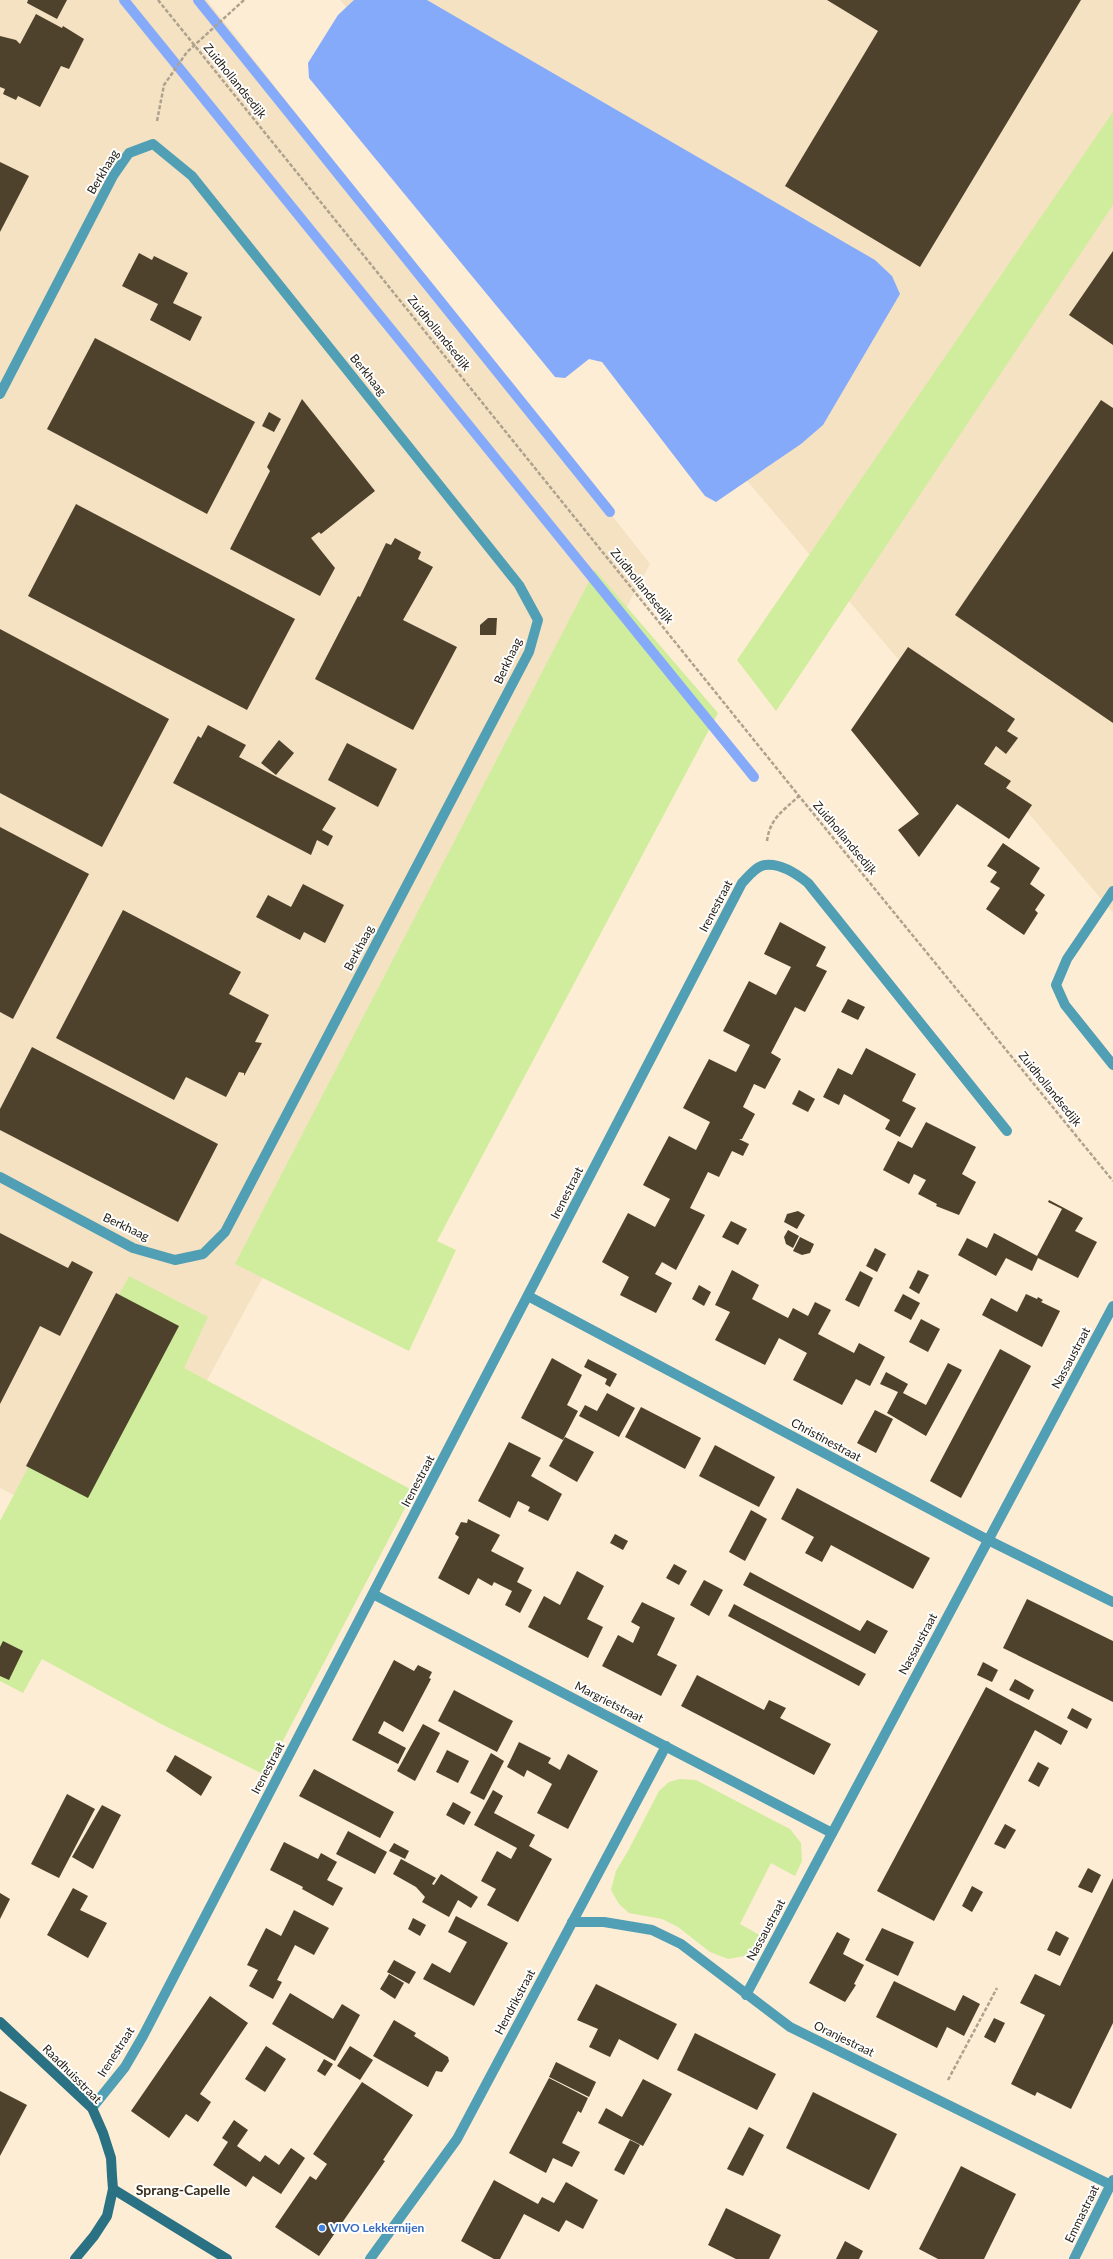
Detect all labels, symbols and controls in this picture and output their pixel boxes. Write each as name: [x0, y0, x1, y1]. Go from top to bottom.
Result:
street label: Zuidhollandsedijk: [201, 40, 271, 122]
street label: Berkhaag: [83, 147, 122, 197]
street label: Zuidhollandsedijk: [405, 292, 475, 374]
street label: Berkhaag: [347, 351, 390, 399]
street label: Zuidhollandsedijk: [608, 545, 678, 627]
street label: Berkhaag: [490, 635, 525, 686]
street label: Zuidhollandsedijk: [810, 798, 881, 878]
street label: Irenestraat: [696, 877, 736, 934]
street label: Berkhaag: [340, 922, 377, 973]
street label: Zuidhollandsedijk: [1016, 1048, 1086, 1130]
street label: Irenestraat: [547, 1163, 586, 1221]
street label: Berkhaag: [101, 1209, 152, 1244]
street label: Nassaustraat: [1048, 1324, 1093, 1391]
street label: Christinestraat: [788, 1415, 865, 1465]
street label: Irenestraat: [398, 1452, 438, 1509]
street label: Nassaustraat: [895, 1610, 940, 1677]
street label: Margrietstraat: [572, 1678, 647, 1726]
street label: Irenestraat: [248, 1739, 288, 1796]
street label: Nassaustraat: [743, 1896, 788, 1963]
street label: Hendrikstraat: [491, 1966, 538, 2037]
street label: Oranjestraat: [811, 2017, 878, 2060]
street label: Irenestraat: [94, 2023, 138, 2080]
street label: Raadhuisstraat: [40, 2041, 106, 2107]
district label: Sprang-Capelle: [136, 2181, 231, 2198]
street label: Emmastraat: [1061, 2182, 1102, 2245]
place label: VIVO Lekkernijen: [329, 2220, 425, 2235]
marker: VIVO Lekkernijen: [317, 2223, 327, 2233]

